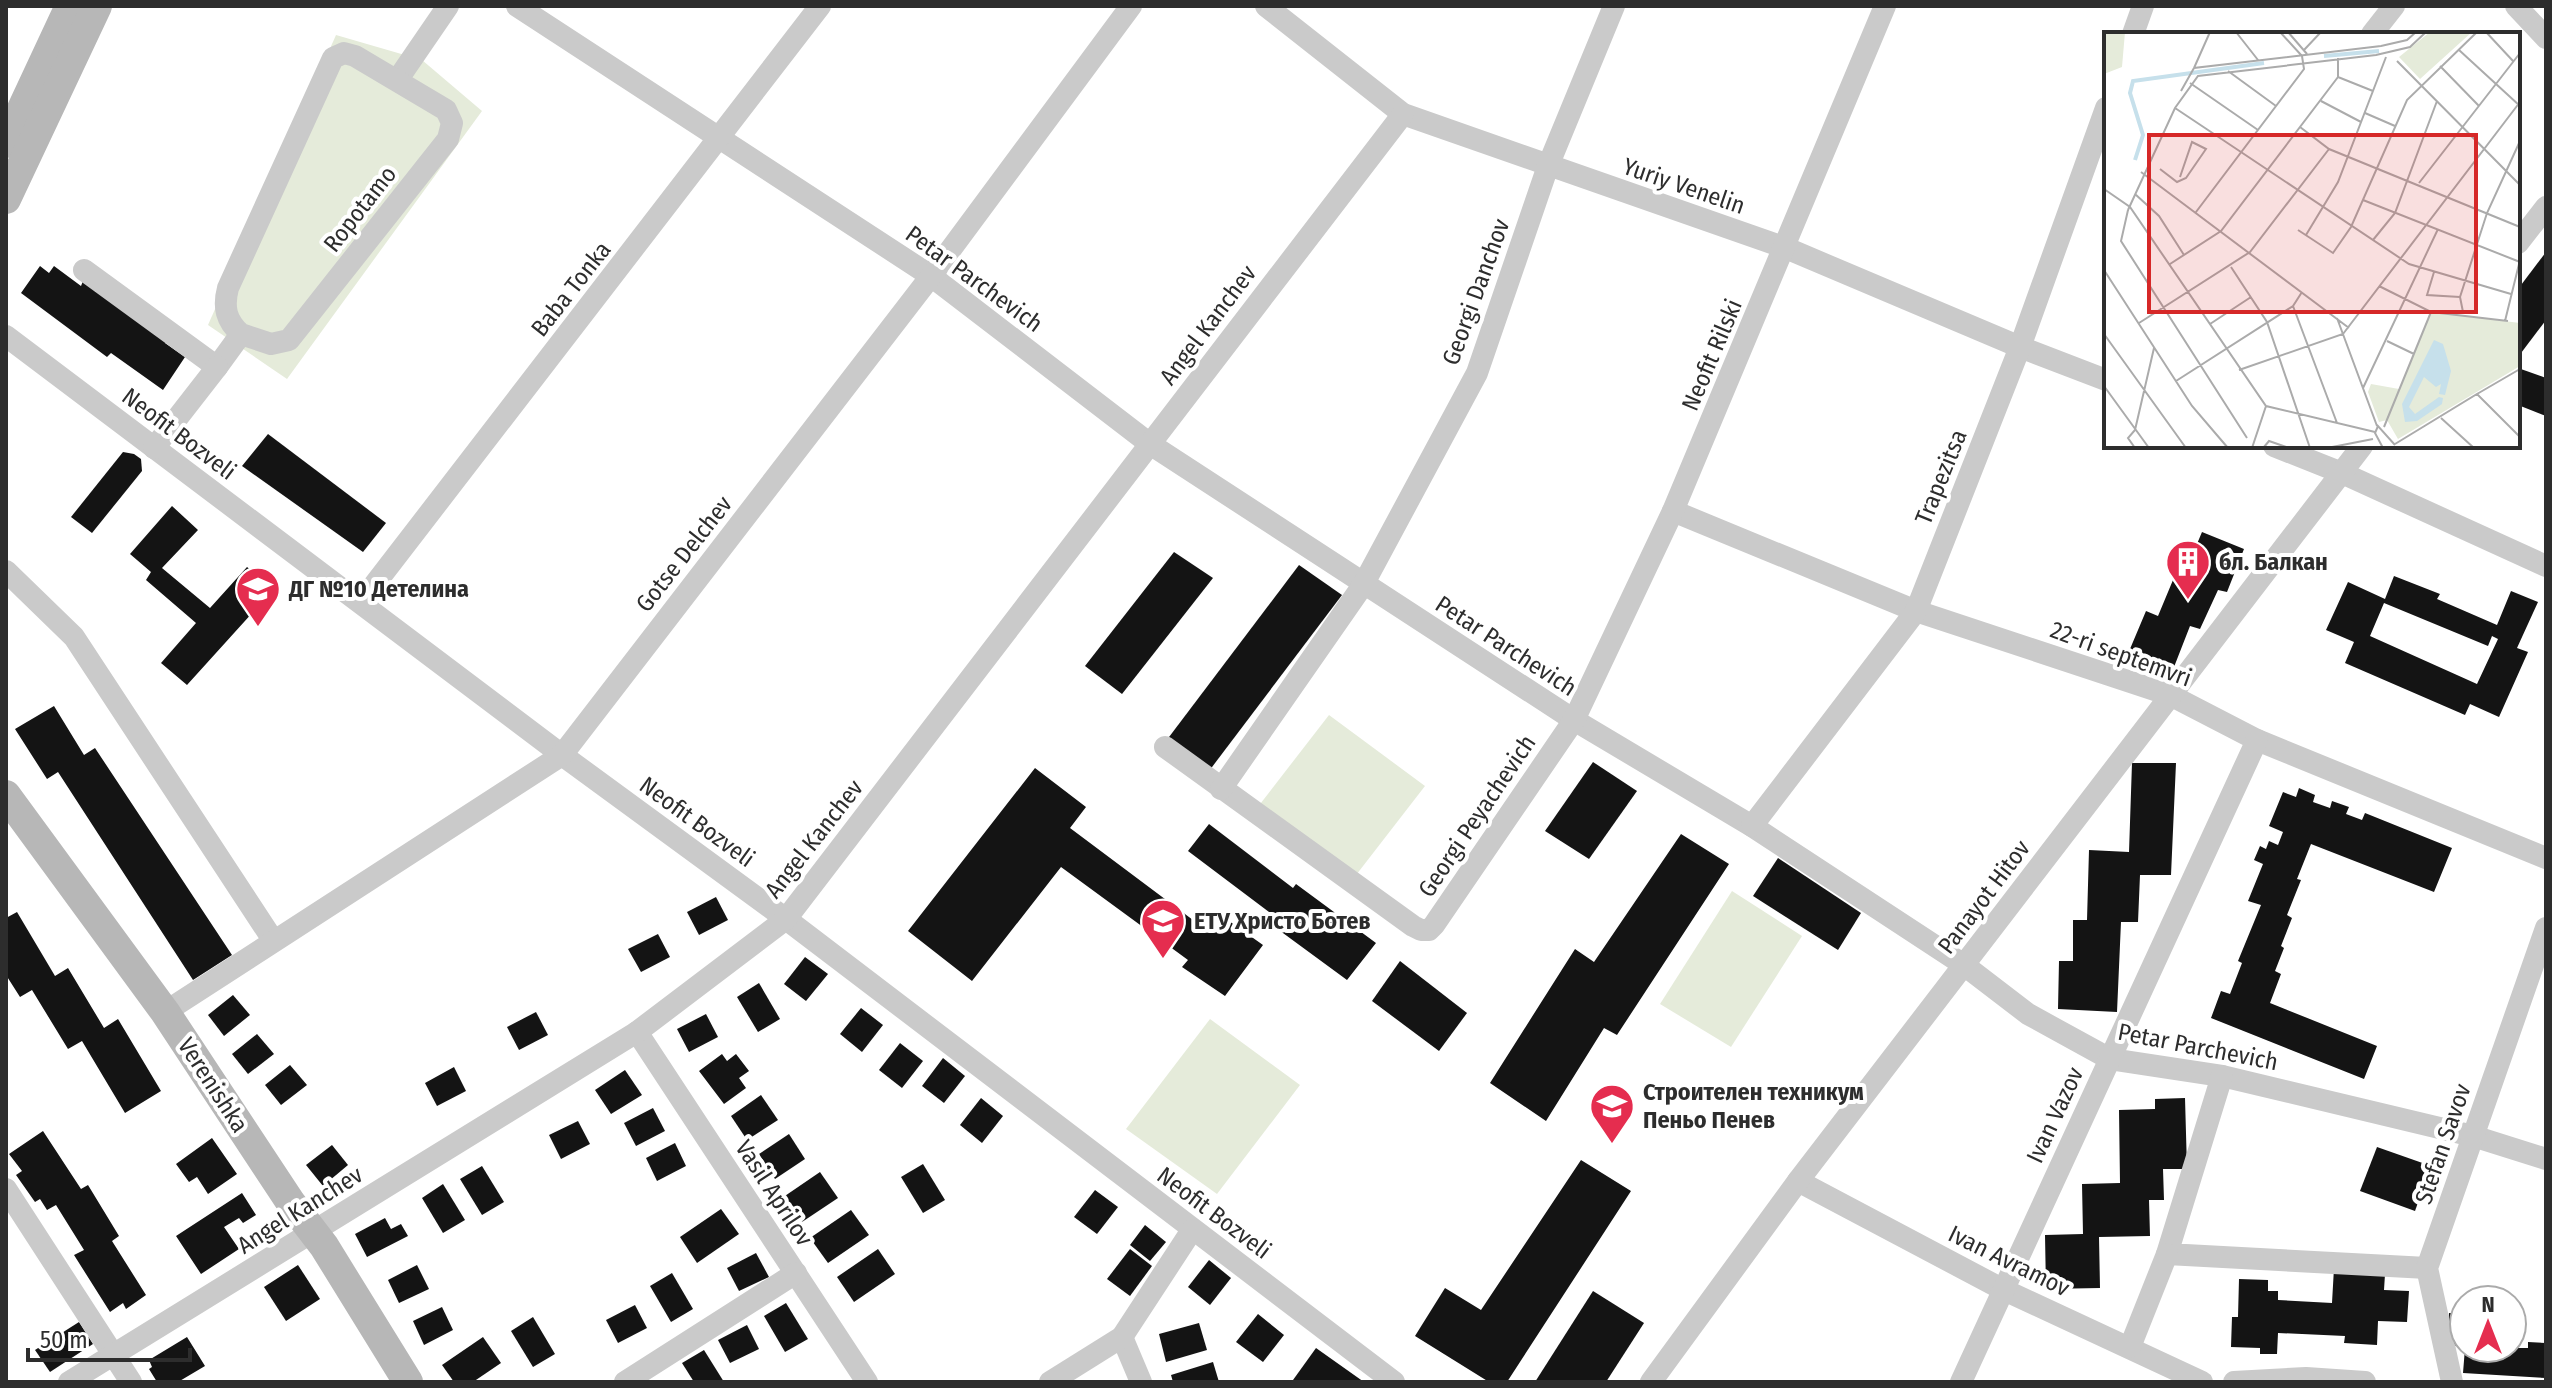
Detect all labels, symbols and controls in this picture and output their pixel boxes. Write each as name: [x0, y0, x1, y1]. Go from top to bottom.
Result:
inset map: [2104, 32, 2520, 448]
street label: Yuriy Venelin: [1619, 152, 1749, 220]
street label: Ropotamo: [318, 160, 402, 258]
street label: Georgi Danchov: [1437, 215, 1516, 369]
street label: Petar Parchevich: [900, 220, 1048, 338]
street label: Baba Tonka: [525, 236, 617, 342]
street label: Angel Kanchev: [1154, 259, 1262, 390]
street label: Neofit Rilski: [1676, 295, 1748, 415]
street label: Neofit Bozveli: [117, 382, 241, 486]
street label: Trapezitsa: [1909, 426, 1973, 528]
street label: Gotse Delchev: [630, 490, 738, 618]
building icon: бл. Балкан: [2164, 538, 2212, 601]
place label: бл. Балкан: [2219, 548, 2328, 576]
school or university icon: ДГ №10 Детелина: [234, 565, 282, 628]
place label: ДГ №10 Детелина: [288, 575, 469, 603]
street label: Petar Parchevich: [1430, 590, 1582, 702]
street label: 22-ri septemvri: [2047, 616, 2195, 692]
street label: Georgi Peyachevich: [1412, 730, 1542, 902]
street label: Neofit Bozveli: [634, 771, 760, 873]
street label: Angel Kanchev: [759, 774, 869, 904]
street label: Panayot Hitov: [1932, 834, 2036, 959]
school or university icon: ЕТУ Христо Ботев: [1139, 897, 1187, 960]
place label: ЕТУ Христо Ботев: [1194, 907, 1371, 935]
street label: Petar Parchevich: [2116, 1018, 2280, 1076]
street label: Verenishka: [172, 1032, 254, 1138]
street label: Ivan Vazov: [2021, 1062, 2089, 1167]
place label: Строителен техникум Пеньо Пенев: [1643, 1078, 1864, 1134]
street label: Stefan Savov: [2409, 1080, 2477, 1208]
school or university icon: Строителен техникум Пеньо Пенев: [1588, 1082, 1636, 1145]
street label: Vasil Aprilov: [729, 1135, 819, 1251]
street label: Angel Kanchev: [232, 1160, 368, 1260]
street label: Neofit Bozveli: [1152, 1161, 1276, 1265]
street label: Ivan Avramov: [1944, 1220, 2074, 1302]
north arrow: [2448, 1284, 2528, 1364]
text: N: [2481, 1291, 2495, 1318]
scale bar: [28, 1312, 190, 1362]
text: 50 m: [40, 1326, 88, 1354]

